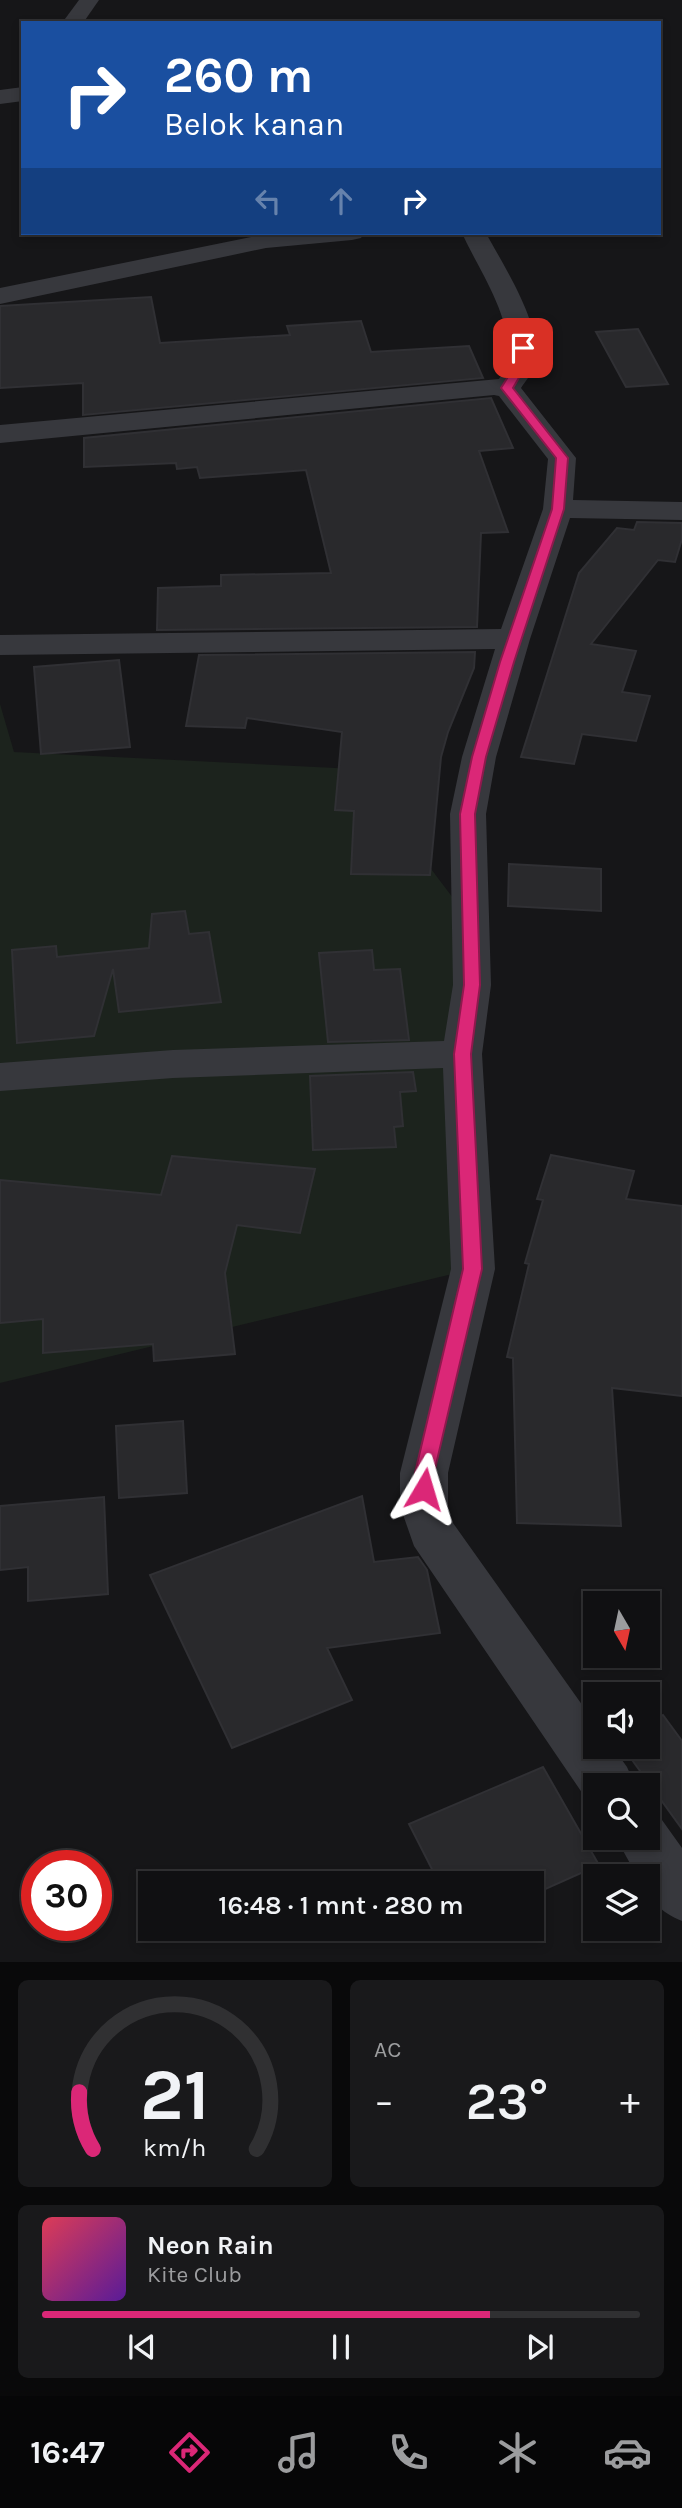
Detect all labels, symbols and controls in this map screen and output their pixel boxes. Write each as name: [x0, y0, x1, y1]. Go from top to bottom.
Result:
text: 260 m: [164, 47, 313, 104]
icon: right: [49, 49, 140, 140]
text: Belok kanan: [164, 106, 344, 143]
icon: left: [249, 182, 287, 220]
icon: ahead: [322, 182, 360, 220]
icon: right: [395, 182, 433, 220]
pin: [493, 318, 553, 378]
icon: arrive: [504, 329, 542, 367]
position arrow: [387, 1452, 461, 1526]
north arrow: [583, 1591, 660, 1668]
map controls: [583, 1591, 660, 1941]
button: sound: [583, 1682, 660, 1759]
button: search: [583, 1773, 660, 1850]
speed limit sign: 30: [21, 1850, 112, 1941]
button: layers: [583, 1864, 660, 1941]
text: 16:48 · 1 mnt · 280 m: [218, 1890, 464, 1921]
text: AC: [374, 2036, 401, 2063]
text: 21: [140, 2053, 210, 2138]
text: 23°: [466, 2071, 548, 2132]
text: −: [374, 2079, 394, 2124]
text: +: [620, 2079, 640, 2124]
text: km/h: [143, 2133, 207, 2162]
text: Neon Rain: [147, 2230, 274, 2261]
text: Kite Club: [147, 2261, 242, 2288]
icon: previous: [123, 2328, 161, 2366]
icon: pause: [322, 2328, 360, 2366]
icon: next: [521, 2328, 559, 2366]
icon: directions: [165, 2428, 214, 2477]
icon: music: [274, 2428, 323, 2477]
icon: phone: [384, 2428, 433, 2477]
icon: climate: [493, 2428, 542, 2477]
icon: car: [603, 2428, 652, 2477]
text: 16:47: [30, 2434, 105, 2471]

